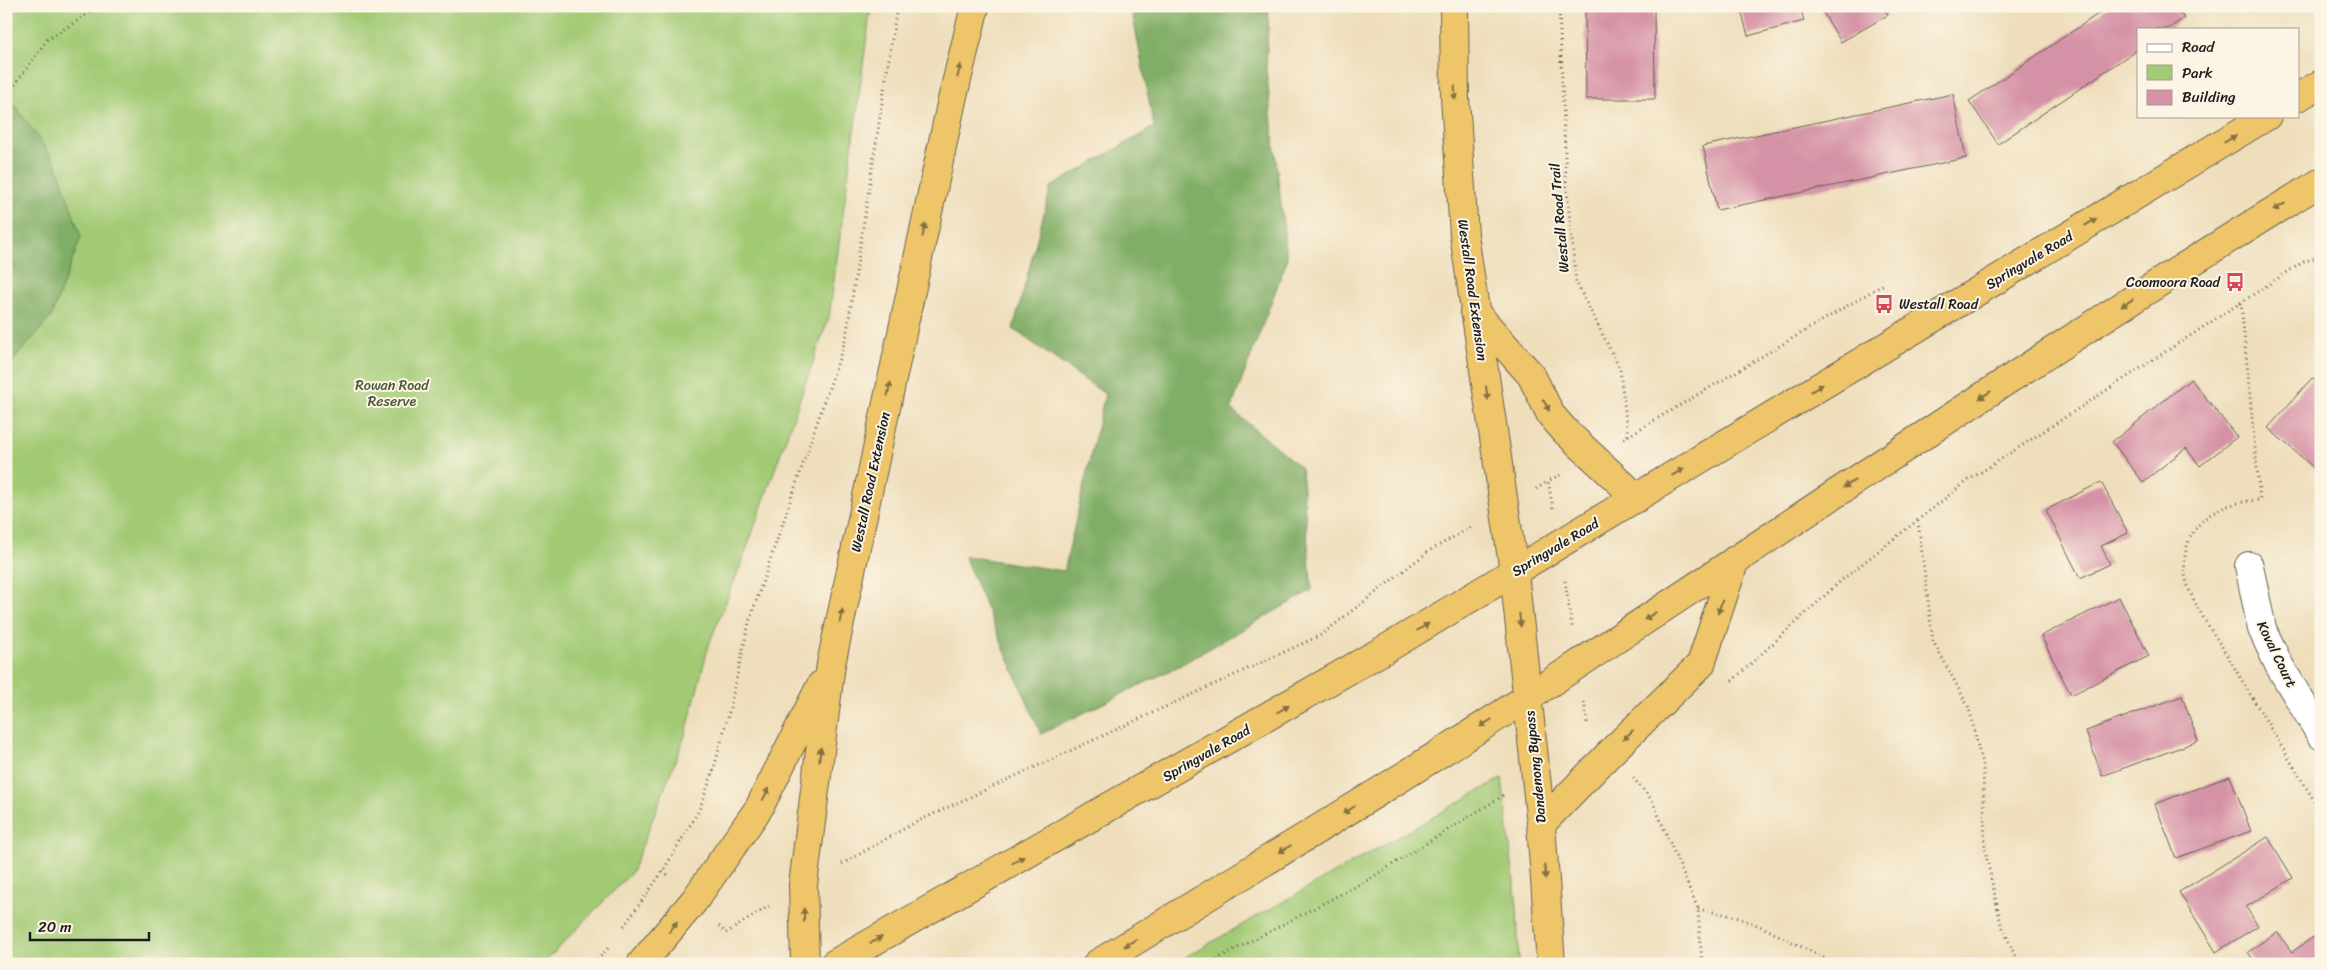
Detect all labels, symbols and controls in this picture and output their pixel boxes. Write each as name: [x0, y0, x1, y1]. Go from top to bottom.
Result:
legend: [2137, 28, 2300, 118]
text: Road: [2182, 34, 2215, 60]
text: Park: [2182, 60, 2213, 86]
one-way arrow: [955, 64, 963, 79]
text: Building: [2182, 84, 2236, 110]
one-way arrow: [1451, 86, 1459, 102]
one-way arrow: [2224, 134, 2237, 143]
street label: Westall Road Trail: [1542, 161, 1577, 274]
one-way arrow: [2273, 203, 2286, 212]
street label: Westall Road Extension: [1450, 218, 1495, 363]
one-way arrow: [2084, 218, 2097, 227]
one-way arrow: [920, 221, 928, 237]
street label: Springvale Road: [1981, 224, 2079, 296]
place label: Coomoora Road: [2126, 270, 2222, 295]
bus stop icon: Coomoora Road: [2224, 271, 2246, 293]
place label: Westall Road: [1899, 292, 1980, 317]
bus stop icon: Westall Road: [1873, 293, 1895, 315]
one-way arrow: [2121, 298, 2134, 307]
park label: Rowan Road Reserve: [355, 373, 430, 414]
one-way arrow: [886, 380, 894, 396]
one-way arrow: [1811, 384, 1824, 393]
one-way arrow: [1483, 386, 1491, 402]
one-way arrow: [1978, 390, 1991, 399]
one-way arrow: [1541, 398, 1550, 411]
street label: Westall Road Extension: [843, 409, 898, 555]
one-way arrow: [1672, 468, 1685, 477]
one-way arrow: [1842, 479, 1855, 489]
street label: Springvale Road: [1507, 511, 1605, 583]
one-way arrow: [1716, 600, 1724, 615]
one-way arrow: [837, 608, 845, 624]
one-way arrow: [1516, 612, 1524, 628]
one-way arrow: [1644, 612, 1657, 621]
street label: Koval Court: [2250, 616, 2304, 692]
one-way arrow: [1417, 622, 1430, 632]
one-way arrow: [1276, 704, 1290, 713]
street label: Dandenong Bypass: [1517, 709, 1554, 824]
street label: Springvale Road: [1157, 717, 1257, 789]
one-way arrow: [1480, 719, 1493, 728]
one-way arrow: [1622, 729, 1634, 741]
one-way arrow: [816, 745, 824, 761]
one-way arrow: [762, 788, 771, 801]
one-way arrow: [1342, 805, 1355, 815]
one-way arrow: [1278, 845, 1291, 854]
one-way arrow: [1011, 855, 1024, 864]
one-way arrow: [1542, 864, 1550, 880]
one-way arrow: [800, 907, 808, 923]
scale bar: [30, 910, 149, 942]
text: 20 m: [38, 914, 72, 940]
one-way arrow: [668, 921, 679, 934]
one-way arrow: [870, 935, 883, 944]
one-way arrow: [1124, 939, 1137, 948]

